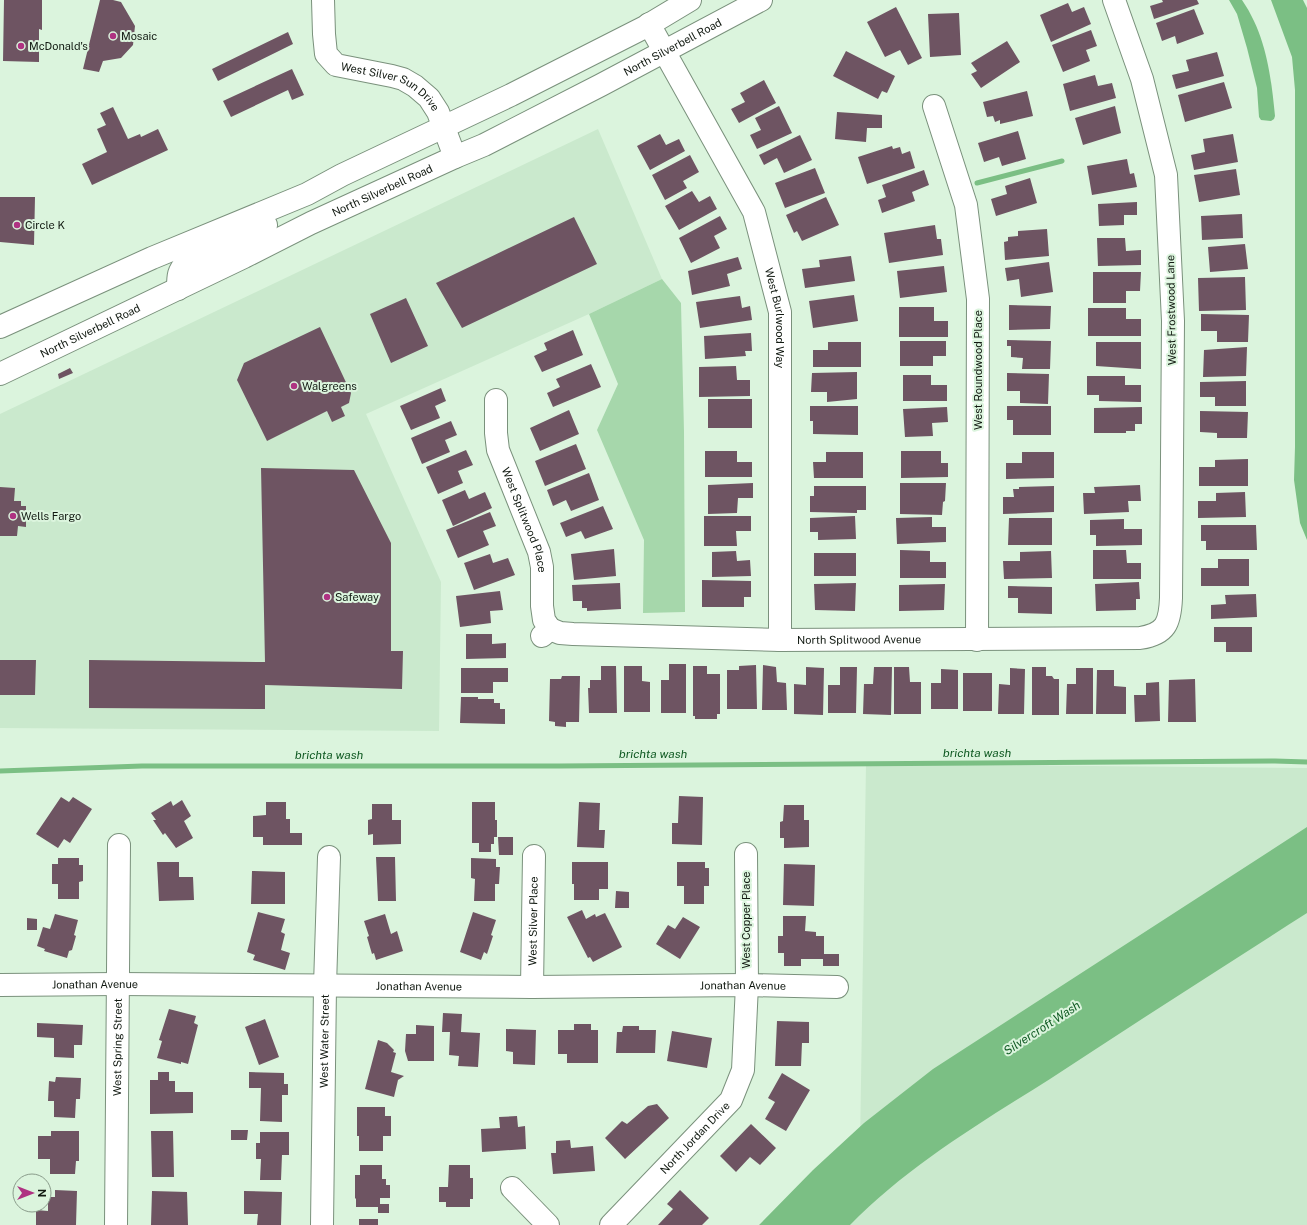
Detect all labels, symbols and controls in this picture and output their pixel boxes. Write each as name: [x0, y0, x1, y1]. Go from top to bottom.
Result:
street label: North Silverbell Road: [621, 16, 724, 78]
place label: Mosaic: [121, 30, 157, 42]
marker: Mosaic: [108, 31, 118, 41]
place label: McDonald's: [29, 40, 88, 52]
marker: McDonald's: [16, 41, 26, 51]
street label: West Silver Sun Drive: [340, 60, 442, 113]
street label: North Silverbell Road: [330, 162, 434, 219]
place label: Circle K: [25, 219, 65, 231]
marker: Circle K: [12, 220, 22, 230]
street label: West Frostwood Lane: [1164, 255, 1178, 365]
street label: West Burlwood Way: [763, 266, 786, 368]
street label: North Silverbell Road: [38, 302, 142, 360]
street label: West Roundwood Place: [972, 310, 984, 430]
place label: Walgreens: [302, 380, 357, 392]
marker: Walgreens: [289, 381, 299, 391]
street label: West Splitwood Place: [500, 465, 548, 572]
place label: Wells Fargo: [21, 510, 81, 522]
marker: Wells Fargo: [8, 511, 18, 521]
place label: Safeway: [335, 591, 379, 603]
marker: Safeway: [322, 592, 332, 602]
street label: North Splitwood Avenue: [797, 633, 921, 646]
water label: brichta wash: [943, 746, 1011, 760]
water label: brichta wash: [619, 747, 687, 761]
water label: brichta wash: [295, 748, 363, 762]
street label: West Copper Place: [740, 871, 752, 969]
street label: West Silver Place: [526, 876, 540, 966]
street label: Jonathan Avenue: [52, 978, 138, 991]
street label: Jonathan Avenue: [700, 979, 786, 992]
street label: Jonathan Avenue: [376, 980, 462, 992]
street label: West Water Street: [318, 994, 331, 1088]
street label: West Spring Street: [111, 998, 124, 1096]
water label: Silvercroft Wash: [1001, 998, 1083, 1058]
street label: North Jordan Drive: [658, 1099, 732, 1176]
north arrow: [12, 1173, 52, 1213]
text: N: [36, 1189, 48, 1197]

